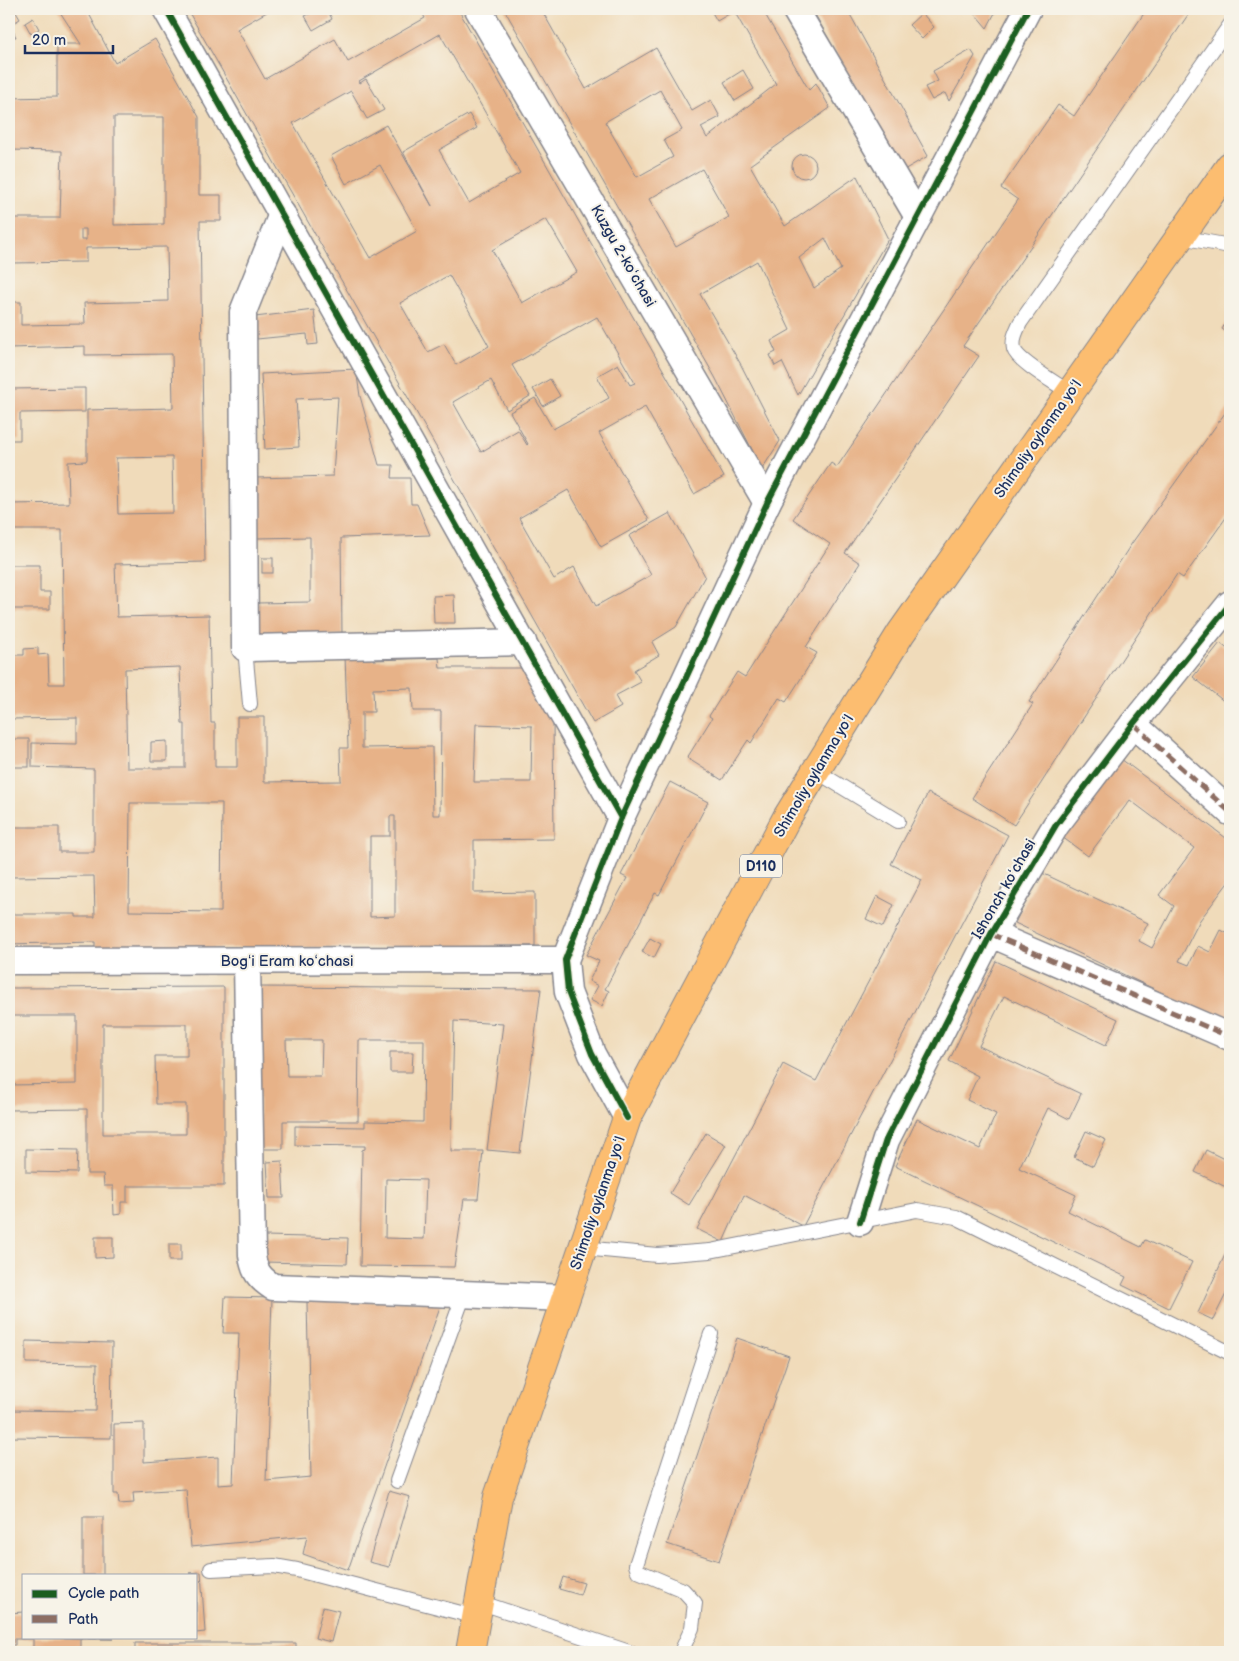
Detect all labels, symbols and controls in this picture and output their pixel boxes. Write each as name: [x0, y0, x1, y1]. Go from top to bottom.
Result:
scale bar: [25, 22, 112, 54]
text: 20 m: [32, 31, 66, 50]
street label: Kuzgu 2-koʻchasi: [586, 202, 660, 310]
street label: Shimoliy aylanma yoʻl: [990, 376, 1086, 502]
street label: Shimoliy aylanma yoʻl: [770, 711, 858, 841]
street label: Ishonch koʻchasi: [968, 836, 1040, 942]
road number: D110: [740, 854, 782, 878]
street label: Bogʻi Eram koʻchasi: [221, 952, 353, 971]
street label: Shimoliy aylanma yoʻl: [566, 1134, 630, 1272]
legend: [22, 1574, 198, 1638]
text: Cycle path: [68, 1584, 139, 1603]
text: Path: [68, 1610, 98, 1629]

